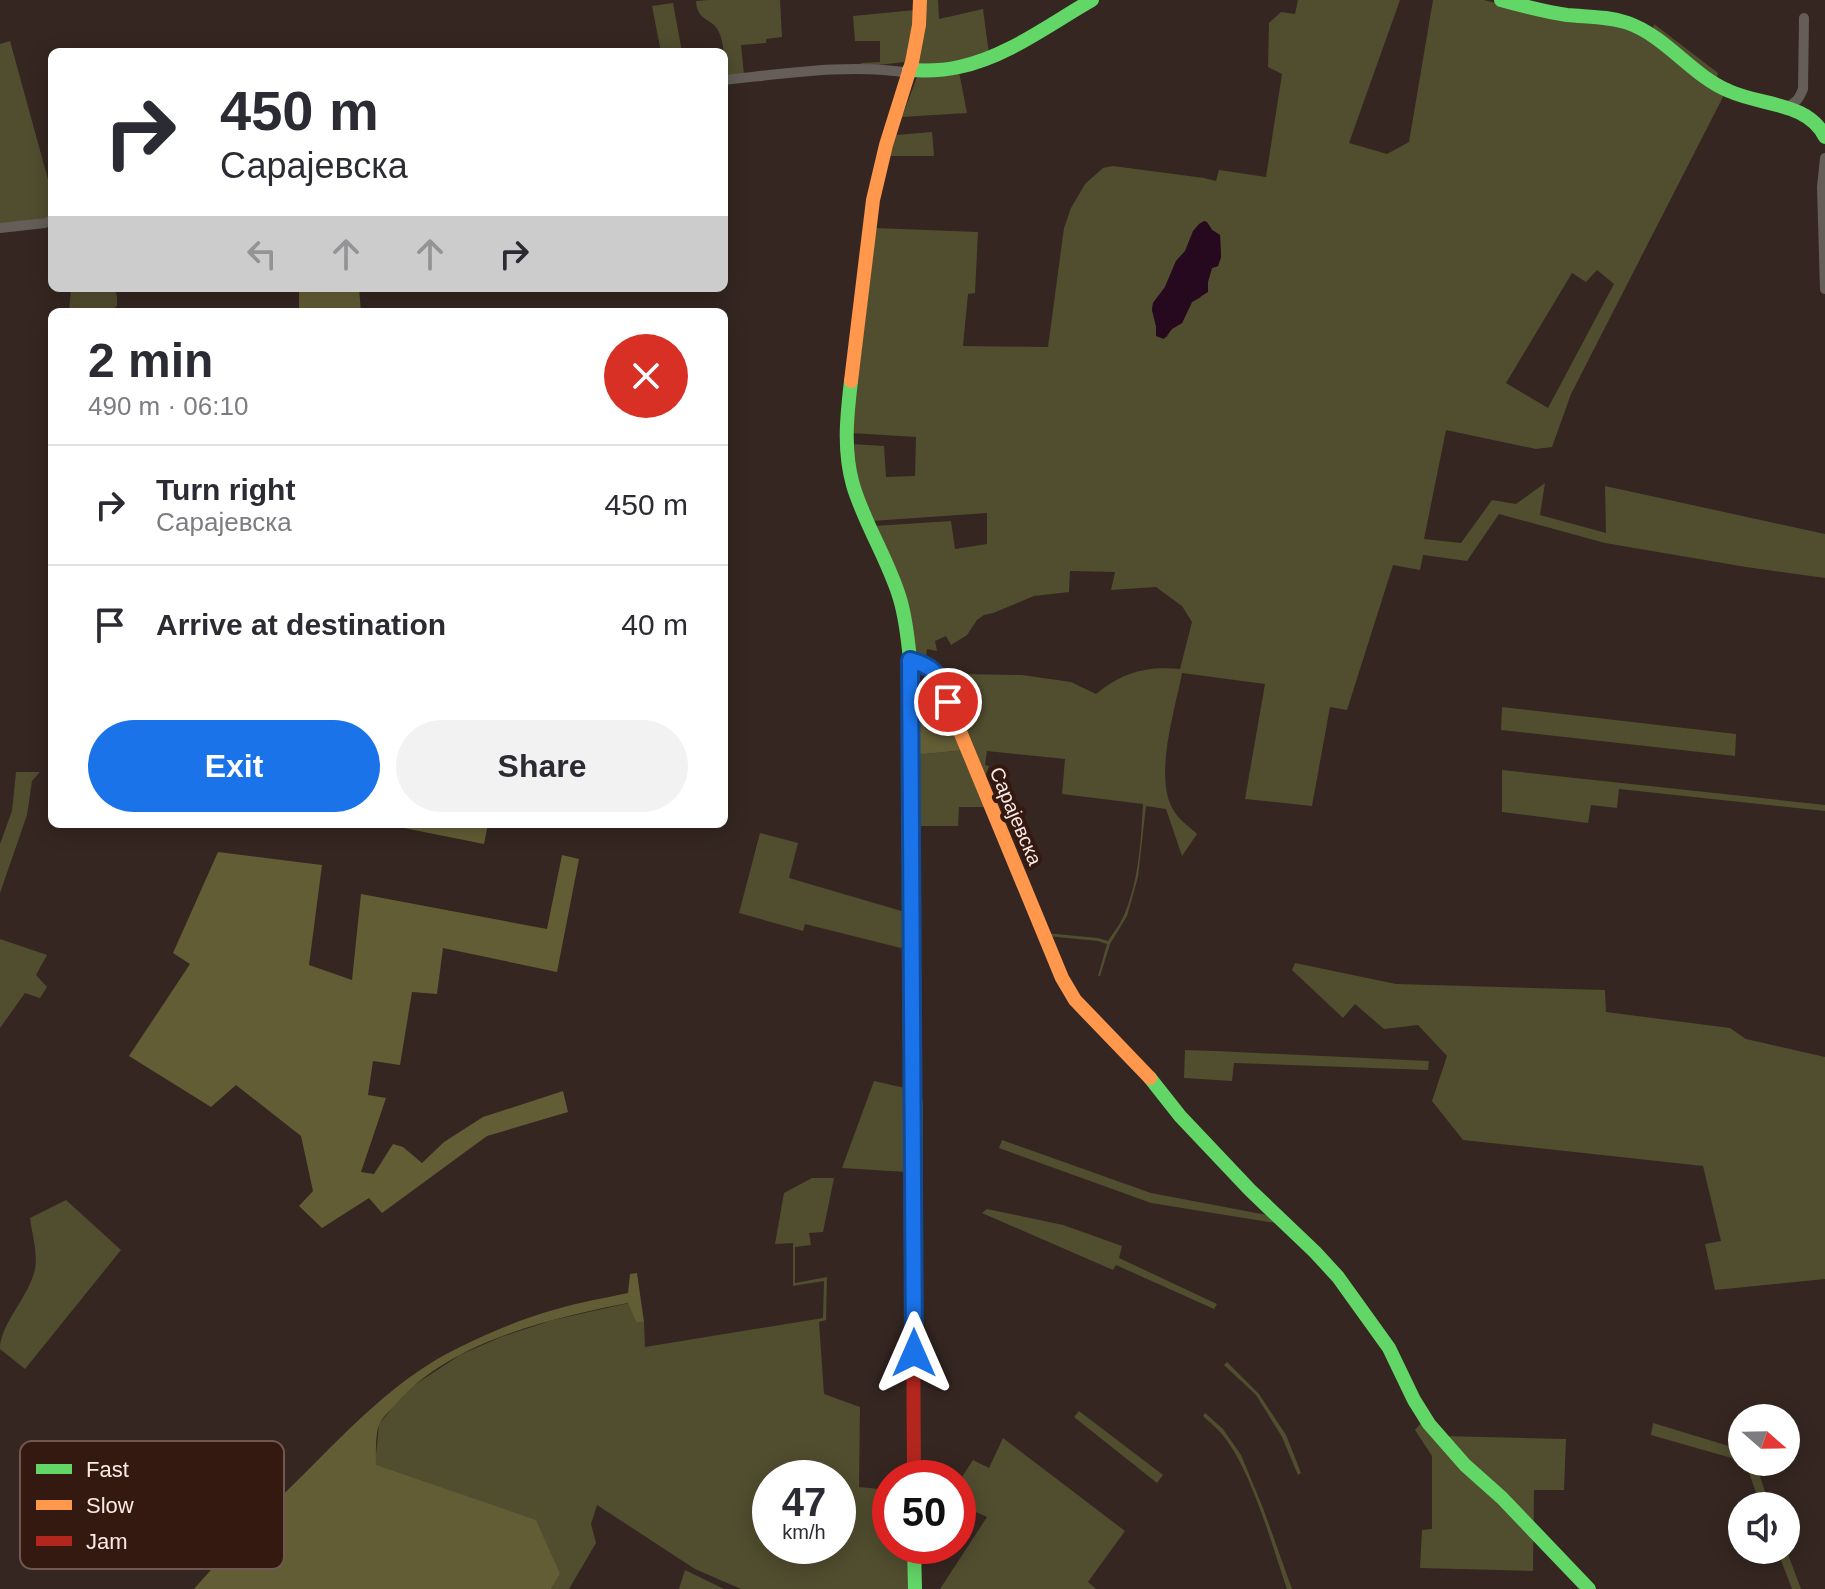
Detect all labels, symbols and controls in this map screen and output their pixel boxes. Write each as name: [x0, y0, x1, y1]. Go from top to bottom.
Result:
text: 450 m: [220, 79, 379, 142]
icon: right: [88, 80, 192, 184]
text: Сарајевска: [220, 145, 408, 186]
icon: left: [240, 232, 284, 276]
icon: ahead: [324, 232, 368, 276]
icon: ahead: [408, 232, 452, 276]
icon: right: [492, 232, 536, 276]
text: 2 min: [88, 334, 213, 387]
button: close: [604, 334, 688, 418]
text: 490 m · 06:10: [88, 391, 248, 421]
text: Turn right: [156, 473, 295, 506]
icon: right: [88, 483, 132, 527]
text: 450 m: [605, 488, 688, 521]
text: Сарајевска: [156, 507, 292, 537]
icon: arrive: [88, 603, 132, 647]
text: Arrive at destination: [156, 608, 446, 641]
text: 40 m: [621, 608, 688, 641]
pin: [914, 668, 982, 736]
icon: arrive: [926, 680, 970, 724]
button: Exit: [88, 720, 380, 812]
button: Share: [396, 720, 688, 812]
street label: Сарајевска: [985, 764, 1047, 869]
position arrow: [872, 1311, 956, 1395]
north arrow: [1728, 1404, 1800, 1476]
map controls: [1728, 1404, 1800, 1564]
legend: [20, 1441, 284, 1569]
text: Fast: [86, 1457, 129, 1482]
speed limit sign: 50: [872, 1460, 976, 1564]
text: 47: [782, 1480, 826, 1524]
button: sound: [1728, 1492, 1800, 1564]
text: Slow: [86, 1493, 134, 1518]
text: km/h: [782, 1521, 826, 1543]
text: Jam: [86, 1529, 128, 1554]

